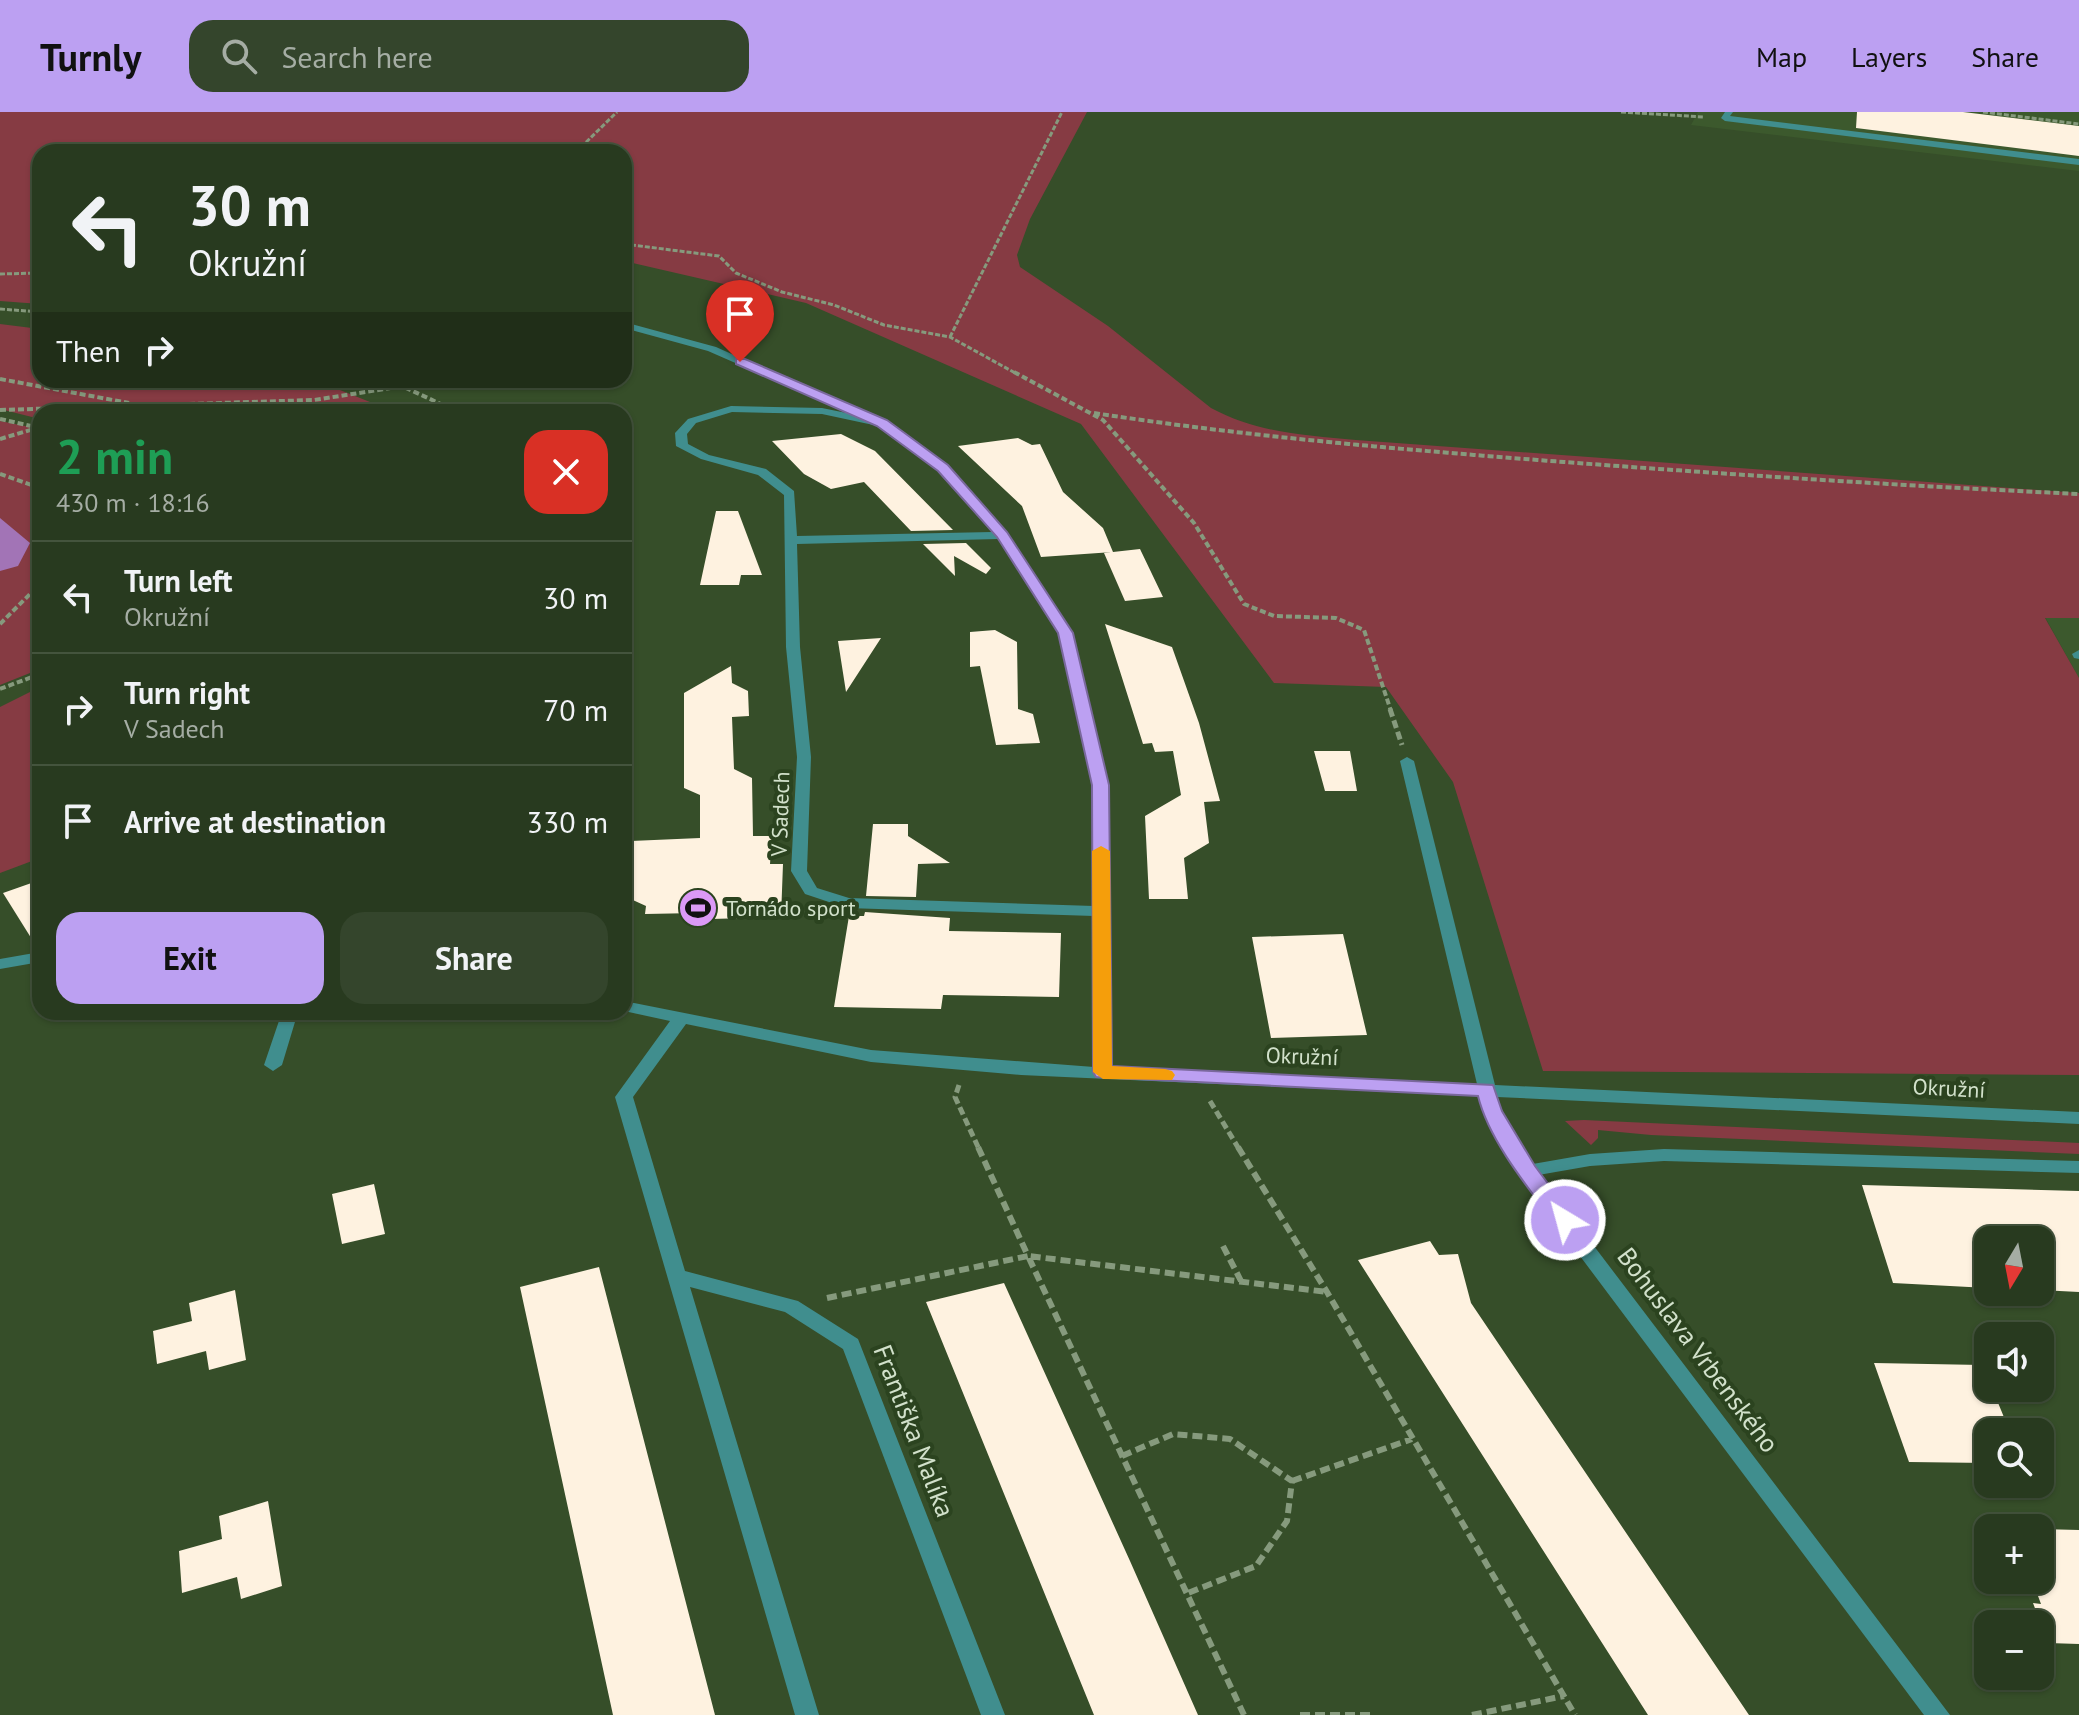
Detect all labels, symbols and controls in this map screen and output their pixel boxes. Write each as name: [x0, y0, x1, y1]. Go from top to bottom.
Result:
search box: [189, 20, 749, 92]
text: Turnly: [40, 32, 141, 81]
icon: search: [217, 34, 261, 78]
text: Search here: [281, 37, 433, 76]
text: Map: [1756, 38, 1807, 75]
text: Layers: [1851, 38, 1927, 75]
text: Share: [1971, 38, 2039, 75]
text: 30 m: [188, 169, 311, 241]
icon: left: [56, 176, 160, 280]
text: Okružní: [188, 239, 307, 286]
pin: [706, 280, 774, 362]
icon: arrive: [718, 292, 762, 336]
icon: right: [137, 328, 181, 372]
text: Then: [56, 331, 121, 370]
text: 2 min: [56, 425, 173, 487]
button: close: [524, 430, 608, 514]
text: 430 m · 18:16: [56, 486, 210, 519]
text: Turn left: [124, 561, 232, 600]
icon: left: [56, 575, 100, 619]
text: 30 m: [543, 578, 608, 617]
text: Okružní: [124, 600, 210, 633]
text: Turn right: [124, 673, 250, 712]
icon: right: [56, 687, 100, 731]
text: 70 m: [543, 690, 608, 729]
text: V Sadech: [124, 712, 225, 745]
street label: V Sadech: [764, 771, 795, 858]
icon: arrive: [56, 799, 100, 843]
text: Arrive at destination: [124, 802, 386, 841]
text: 330 m: [527, 802, 608, 841]
sports icon: Tornádo sport: [677, 887, 719, 929]
place label: Tornádo sport: [726, 894, 856, 922]
button: Exit: [56, 912, 324, 1004]
button: Share: [340, 912, 608, 1004]
street label: Okružní: [1265, 1041, 1339, 1071]
street label: Okružní: [1912, 1072, 1986, 1104]
position arrow: [1523, 1178, 1607, 1262]
north arrow: [1974, 1226, 2054, 1306]
map controls: [1974, 1226, 2054, 1690]
street label: Bohuslava Vrbenského: [1610, 1240, 1786, 1459]
button: sound: [1974, 1322, 2054, 1402]
street label: Františka Malíka: [866, 1340, 962, 1522]
button: search: [1974, 1418, 2054, 1498]
button: +: [1974, 1514, 2054, 1594]
button: −: [1974, 1610, 2054, 1690]

